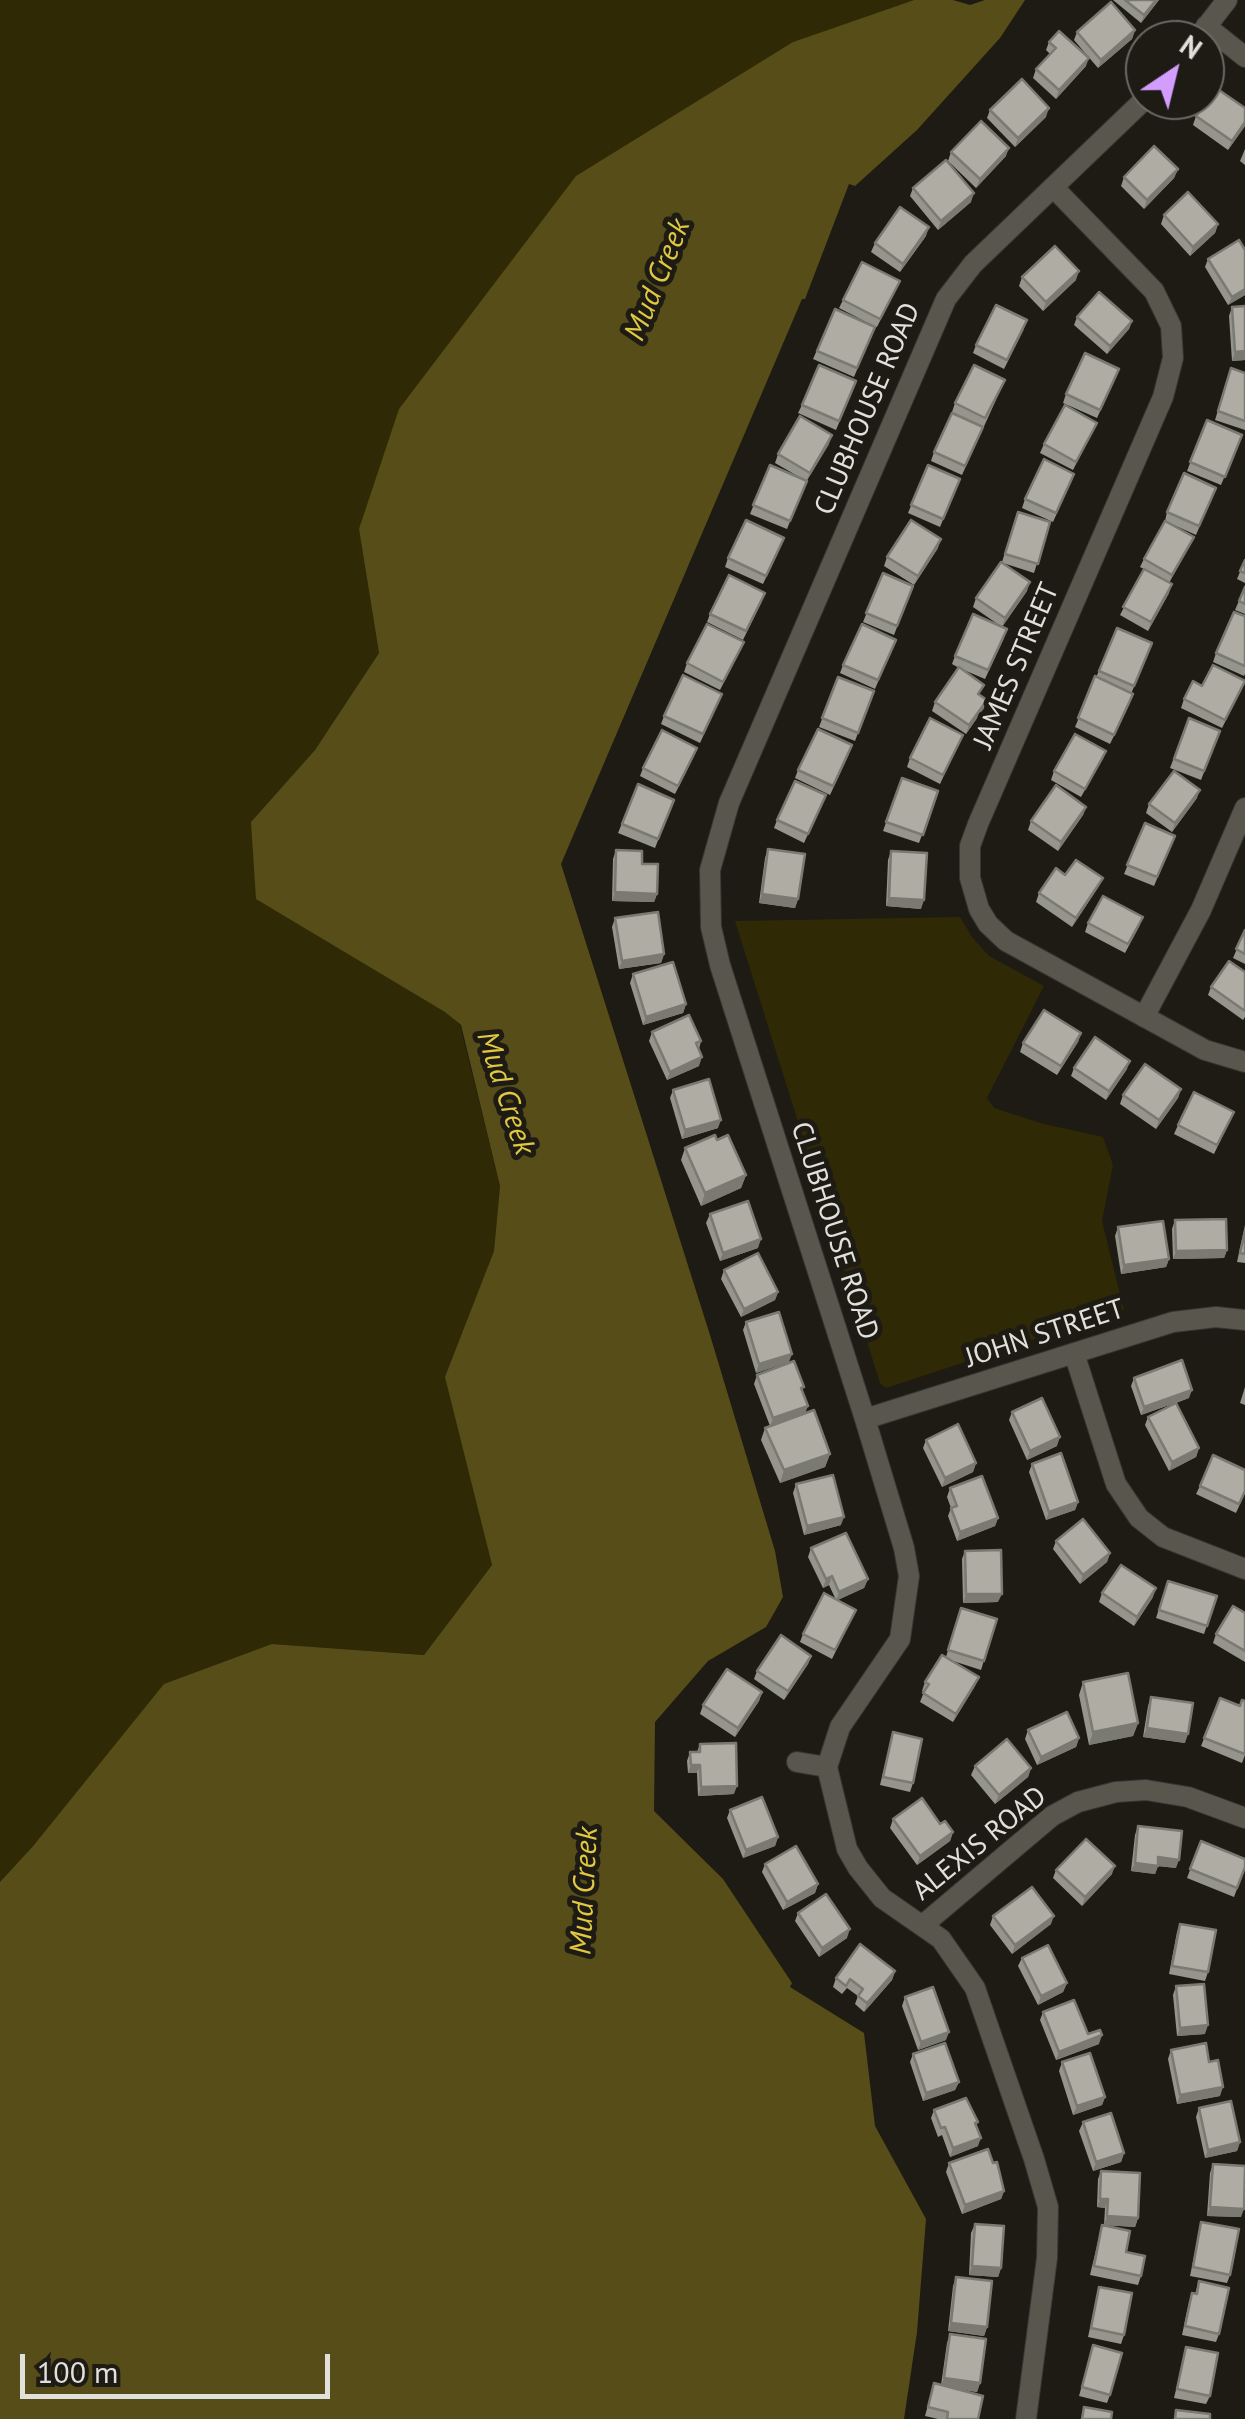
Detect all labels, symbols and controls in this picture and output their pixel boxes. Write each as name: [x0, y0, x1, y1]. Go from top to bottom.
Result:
north arrow: [1125, 20, 1225, 120]
text: N: [1173, 26, 1209, 67]
water label: Mud Creek: [617, 214, 699, 346]
street label: CLUBHOUSE ROAD: [808, 298, 928, 520]
street label: JAMES STREET: [967, 578, 1067, 754]
water label: Mud Creek: [468, 1027, 542, 1159]
street label: CLUBHOUSE ROAD: [783, 1118, 885, 1344]
street label: JOHN STREET: [961, 1293, 1129, 1375]
street label: ALEXIS ROAD: [906, 1780, 1054, 1908]
water label: Mud Creek: [564, 1826, 606, 1956]
scale bar: [25, 2334, 335, 2396]
text: 100 m: [37, 2352, 118, 2391]

